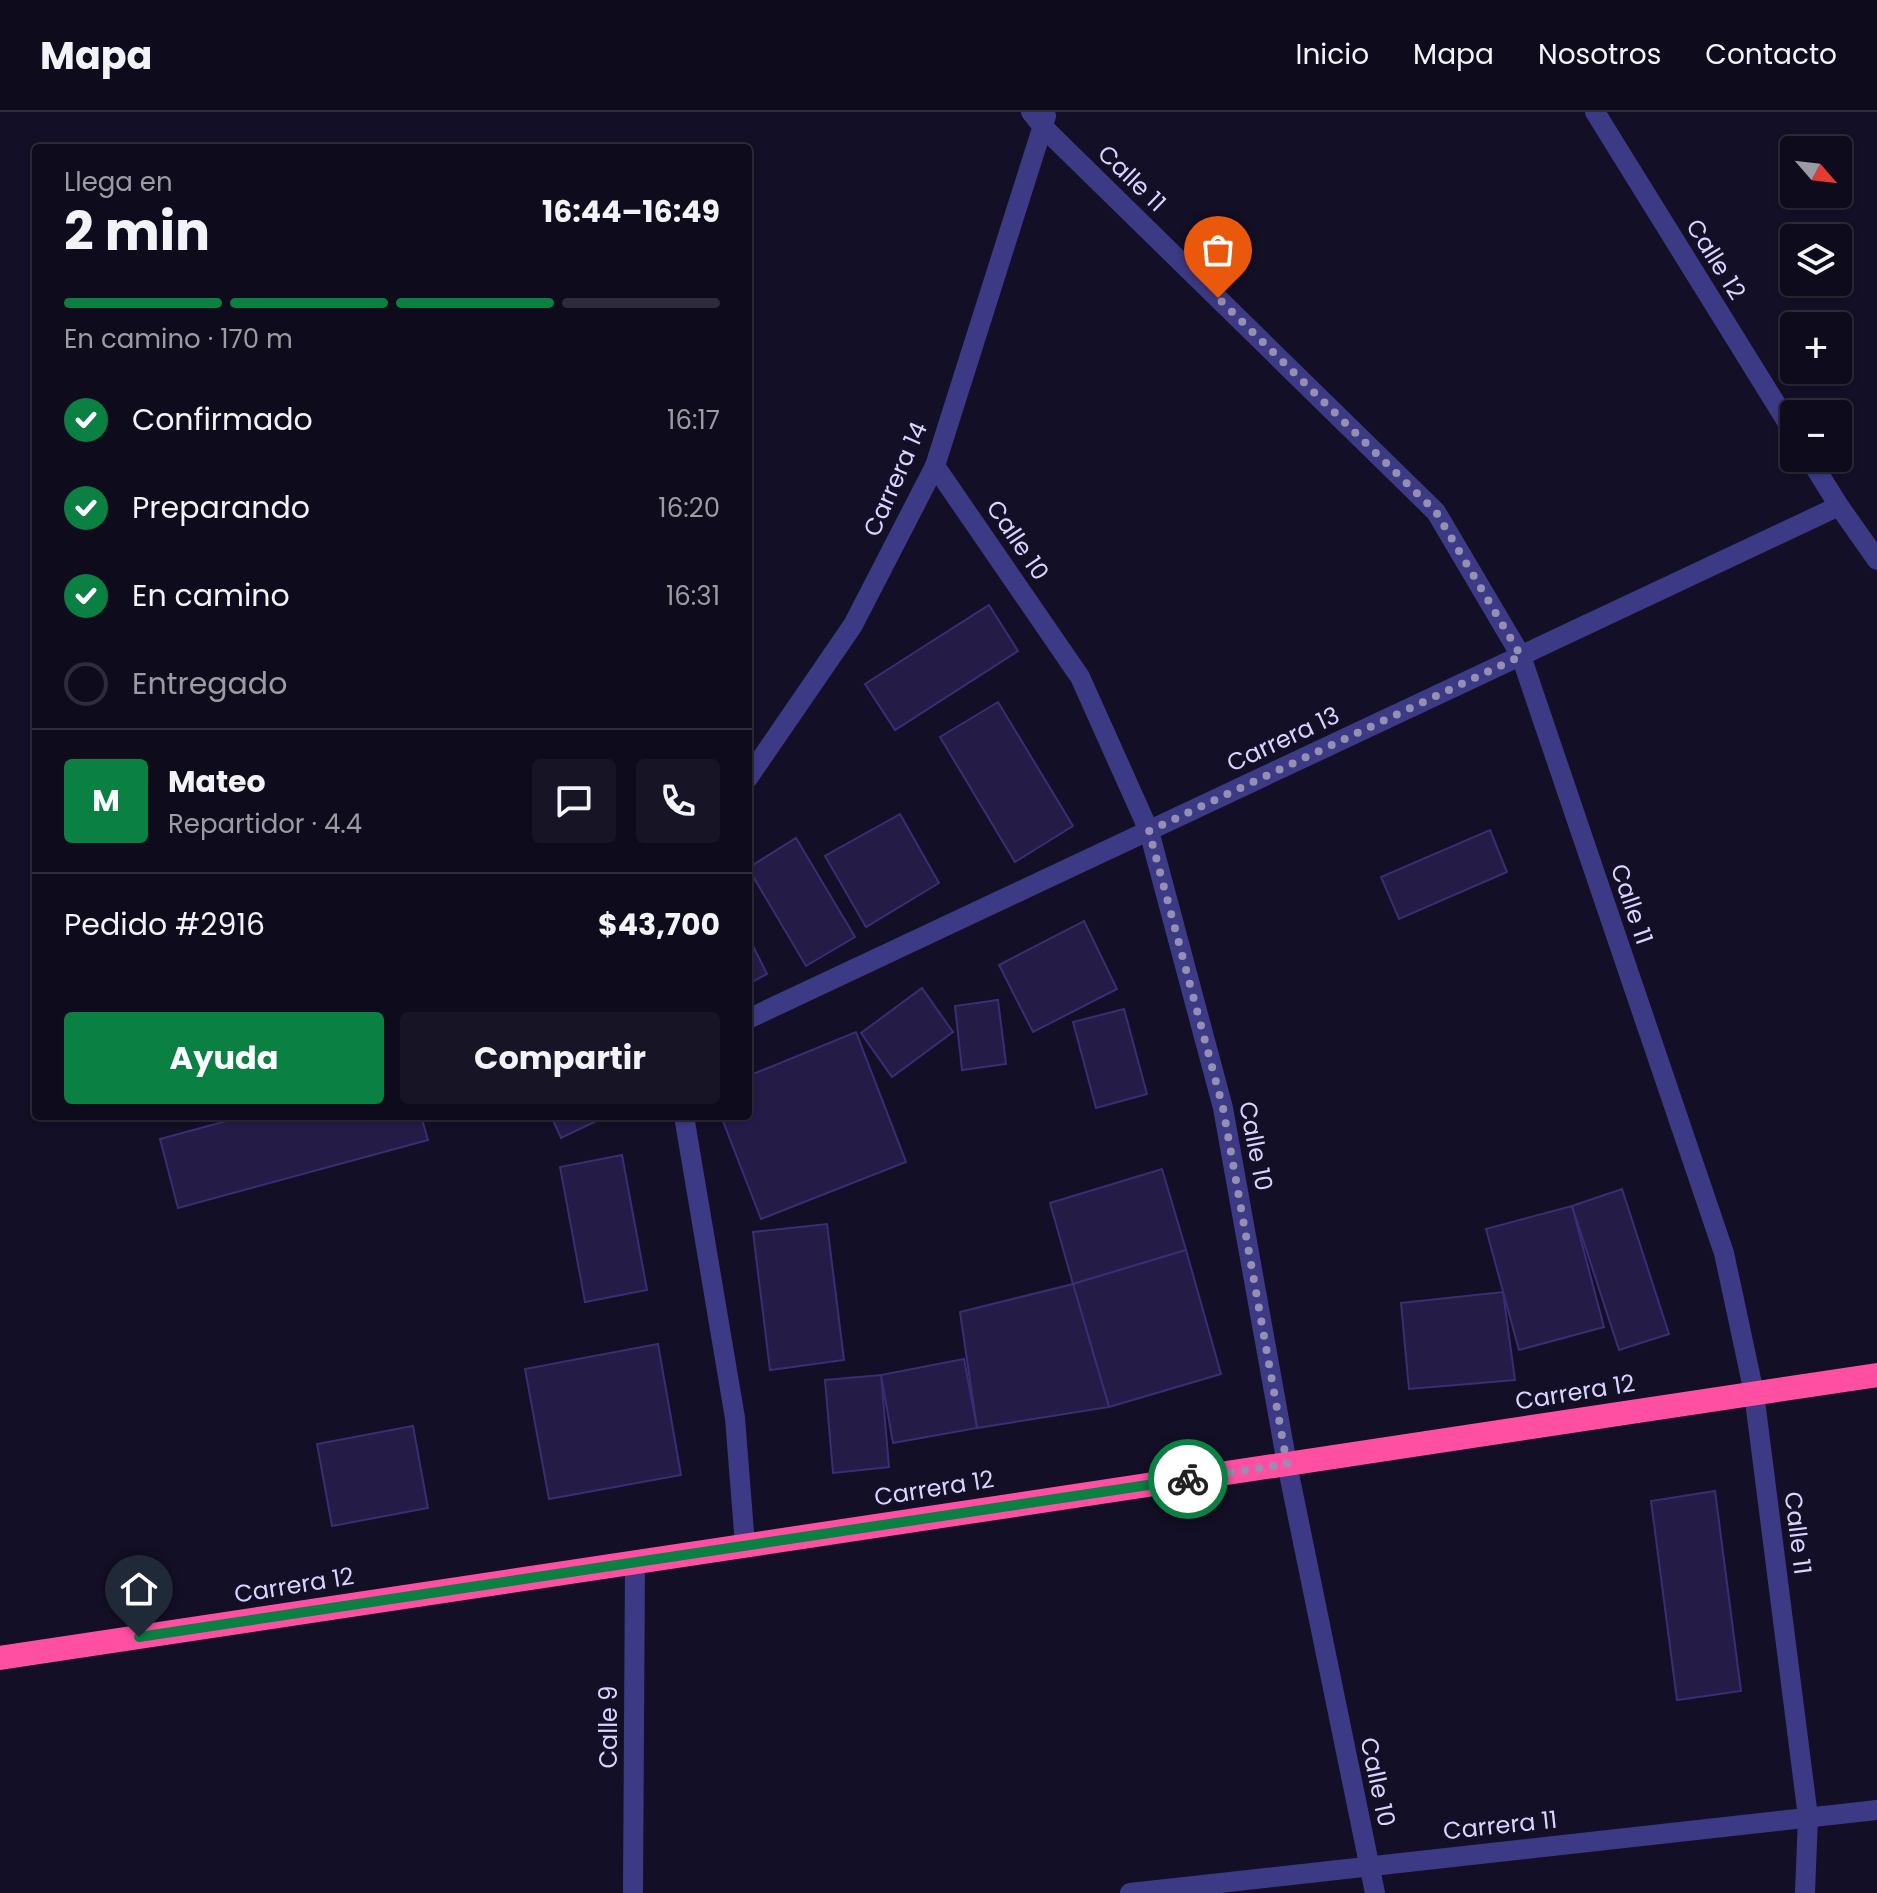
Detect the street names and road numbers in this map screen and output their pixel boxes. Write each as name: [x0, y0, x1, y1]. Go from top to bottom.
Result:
street label: Calle 11: [1091, 137, 1173, 219]
street label: Calle 12: [1678, 212, 1754, 306]
street label: Carrera 14: [855, 417, 935, 541]
street label: Calle 10: [979, 493, 1057, 587]
street label: Carrera 13: [1221, 698, 1345, 780]
street label: Calle 11: [1603, 859, 1661, 949]
street label: Calle 10: [1231, 1098, 1281, 1194]
street label: Carrera 12: [1513, 1366, 1637, 1418]
street label: Carrera 12: [872, 1462, 996, 1514]
street label: Calle 11: [1777, 1490, 1819, 1576]
street label: Carrera 12: [232, 1559, 356, 1611]
street label: Calle 9: [592, 1686, 625, 1768]
street label: Calle 10: [1352, 1734, 1404, 1830]
street label: Carrera 11: [1441, 1803, 1559, 1847]

